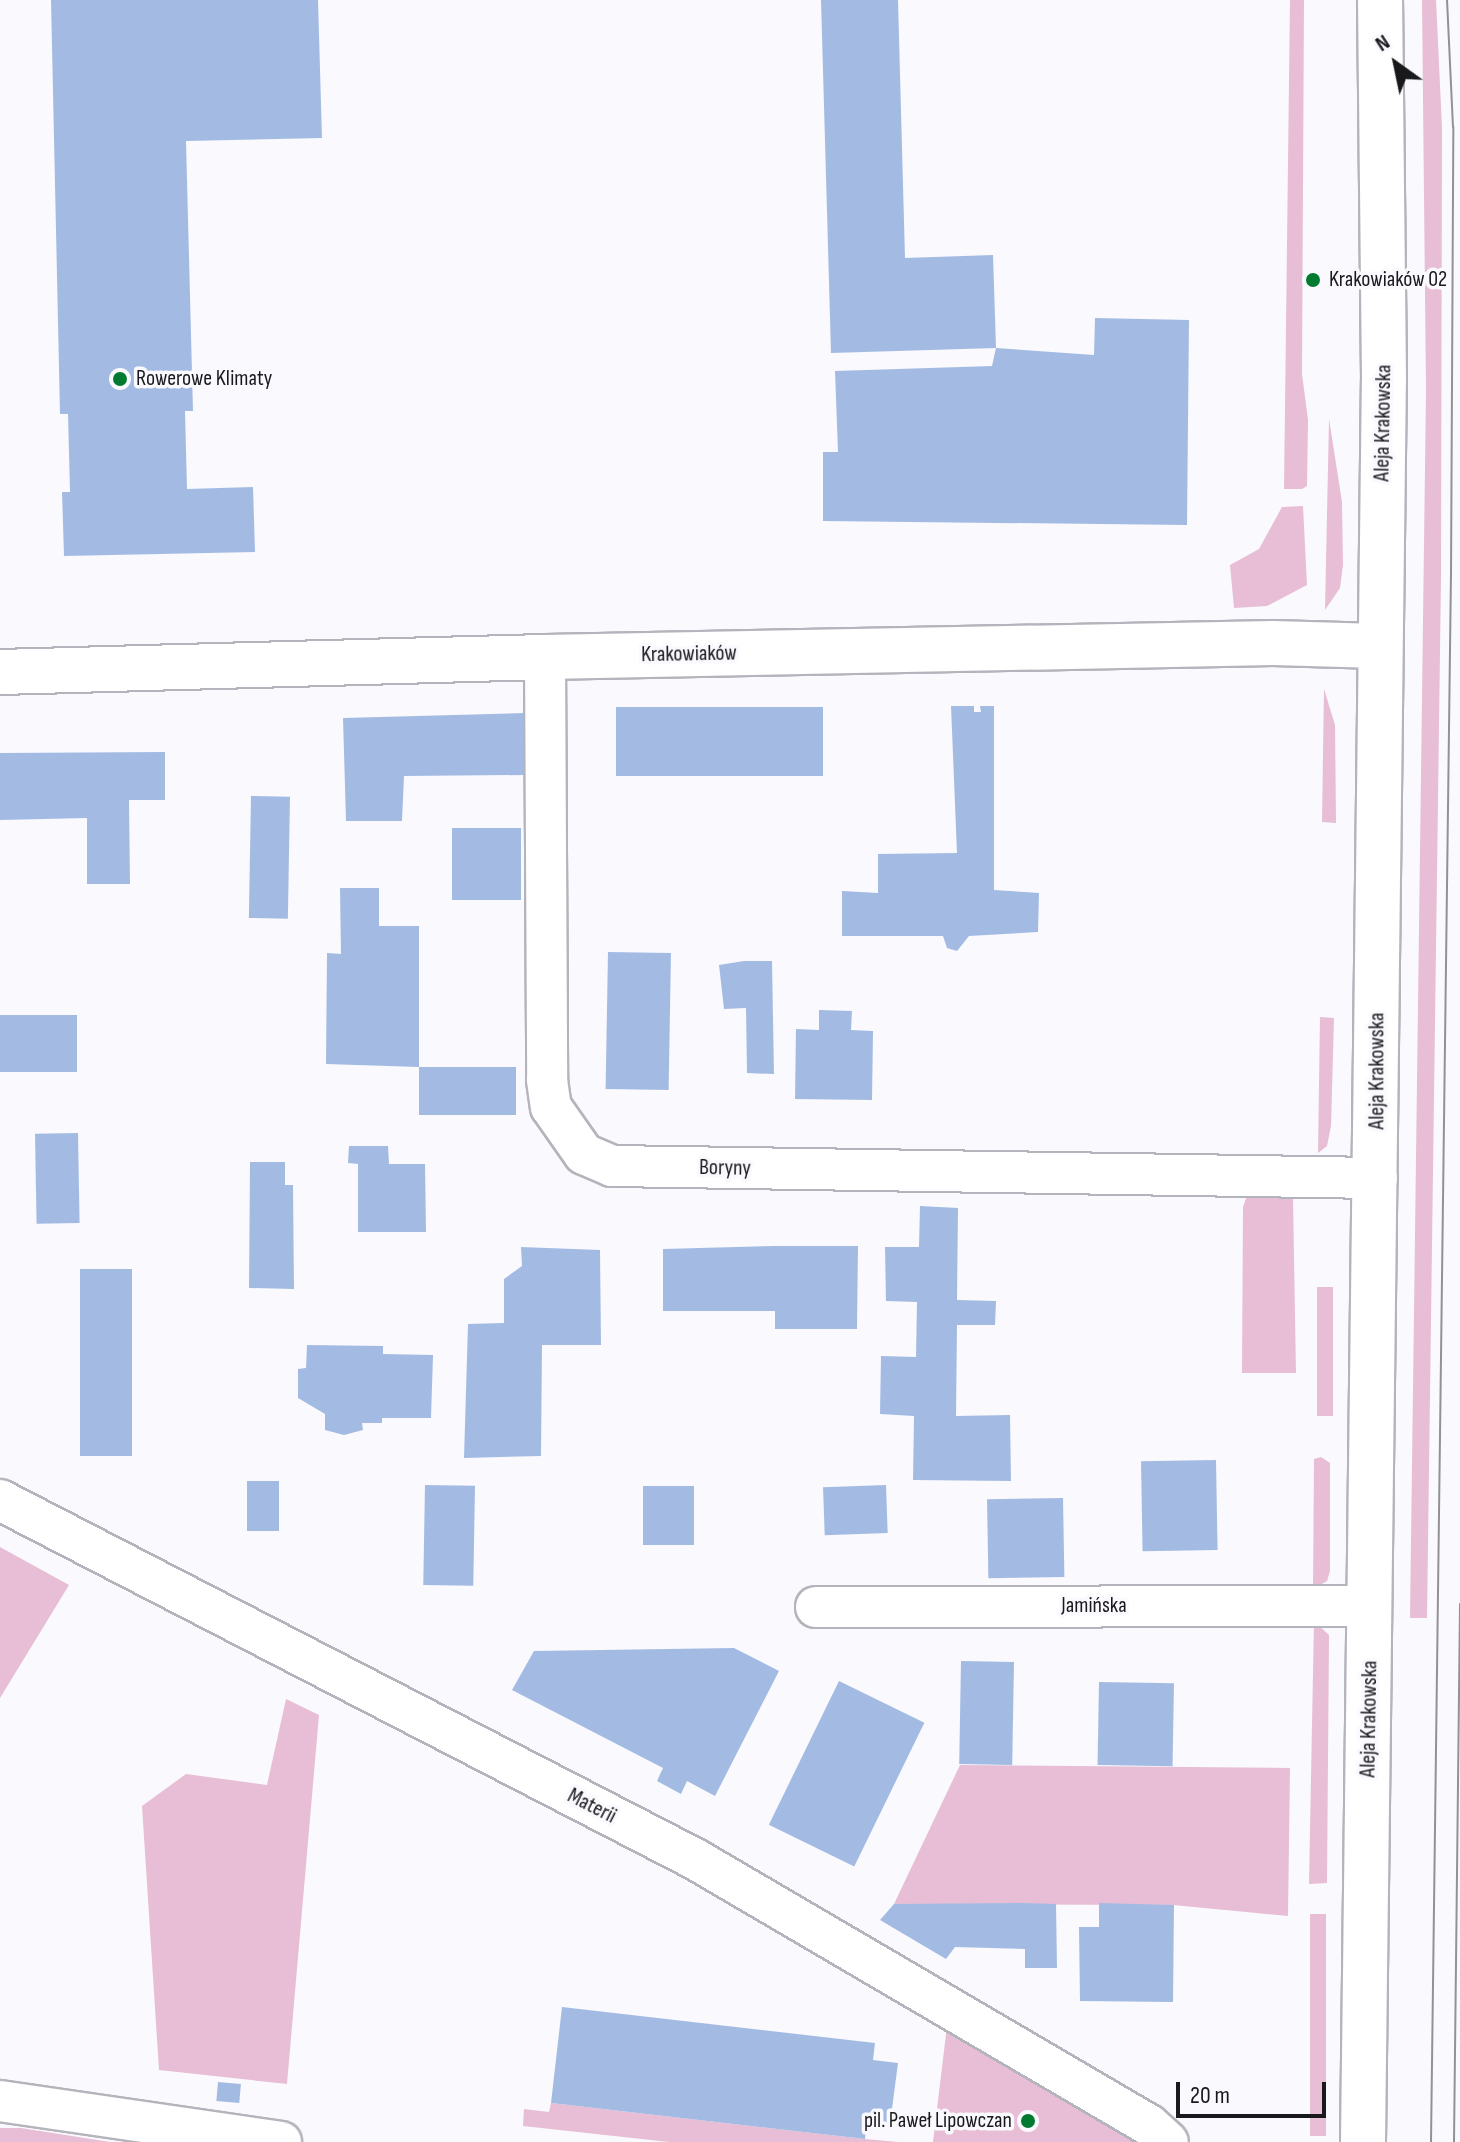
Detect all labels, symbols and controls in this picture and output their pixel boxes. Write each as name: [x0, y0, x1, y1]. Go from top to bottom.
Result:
north arrow: [1356, 24, 1436, 104]
text: N: [1370, 29, 1395, 58]
place label: Krakowiaków 02: [1329, 267, 1447, 293]
marker: Krakowiaków 02: [1304, 271, 1322, 289]
street label: Aleja Krakowska: [1369, 364, 1397, 482]
place label: Rowerowe Klimaty: [136, 366, 272, 392]
marker: Rowerowe Klimaty: [111, 370, 129, 388]
street label: Krakowiaków: [641, 640, 737, 668]
street label: Aleja Krakowska: [1364, 1012, 1390, 1130]
street label: Boryny: [699, 1154, 751, 1182]
street label: Jamińska: [1061, 1593, 1127, 1619]
street label: Aleja Krakowska: [1355, 1660, 1383, 1778]
street label: Materii: [563, 1783, 621, 1829]
scale bar: [1180, 2066, 1330, 2116]
text: 20 m: [1190, 2081, 1230, 2110]
place label: pil. Paweł Lipowczan: [864, 2108, 1012, 2134]
marker: pil. Paweł Lipowczan: [1019, 2112, 1037, 2130]

